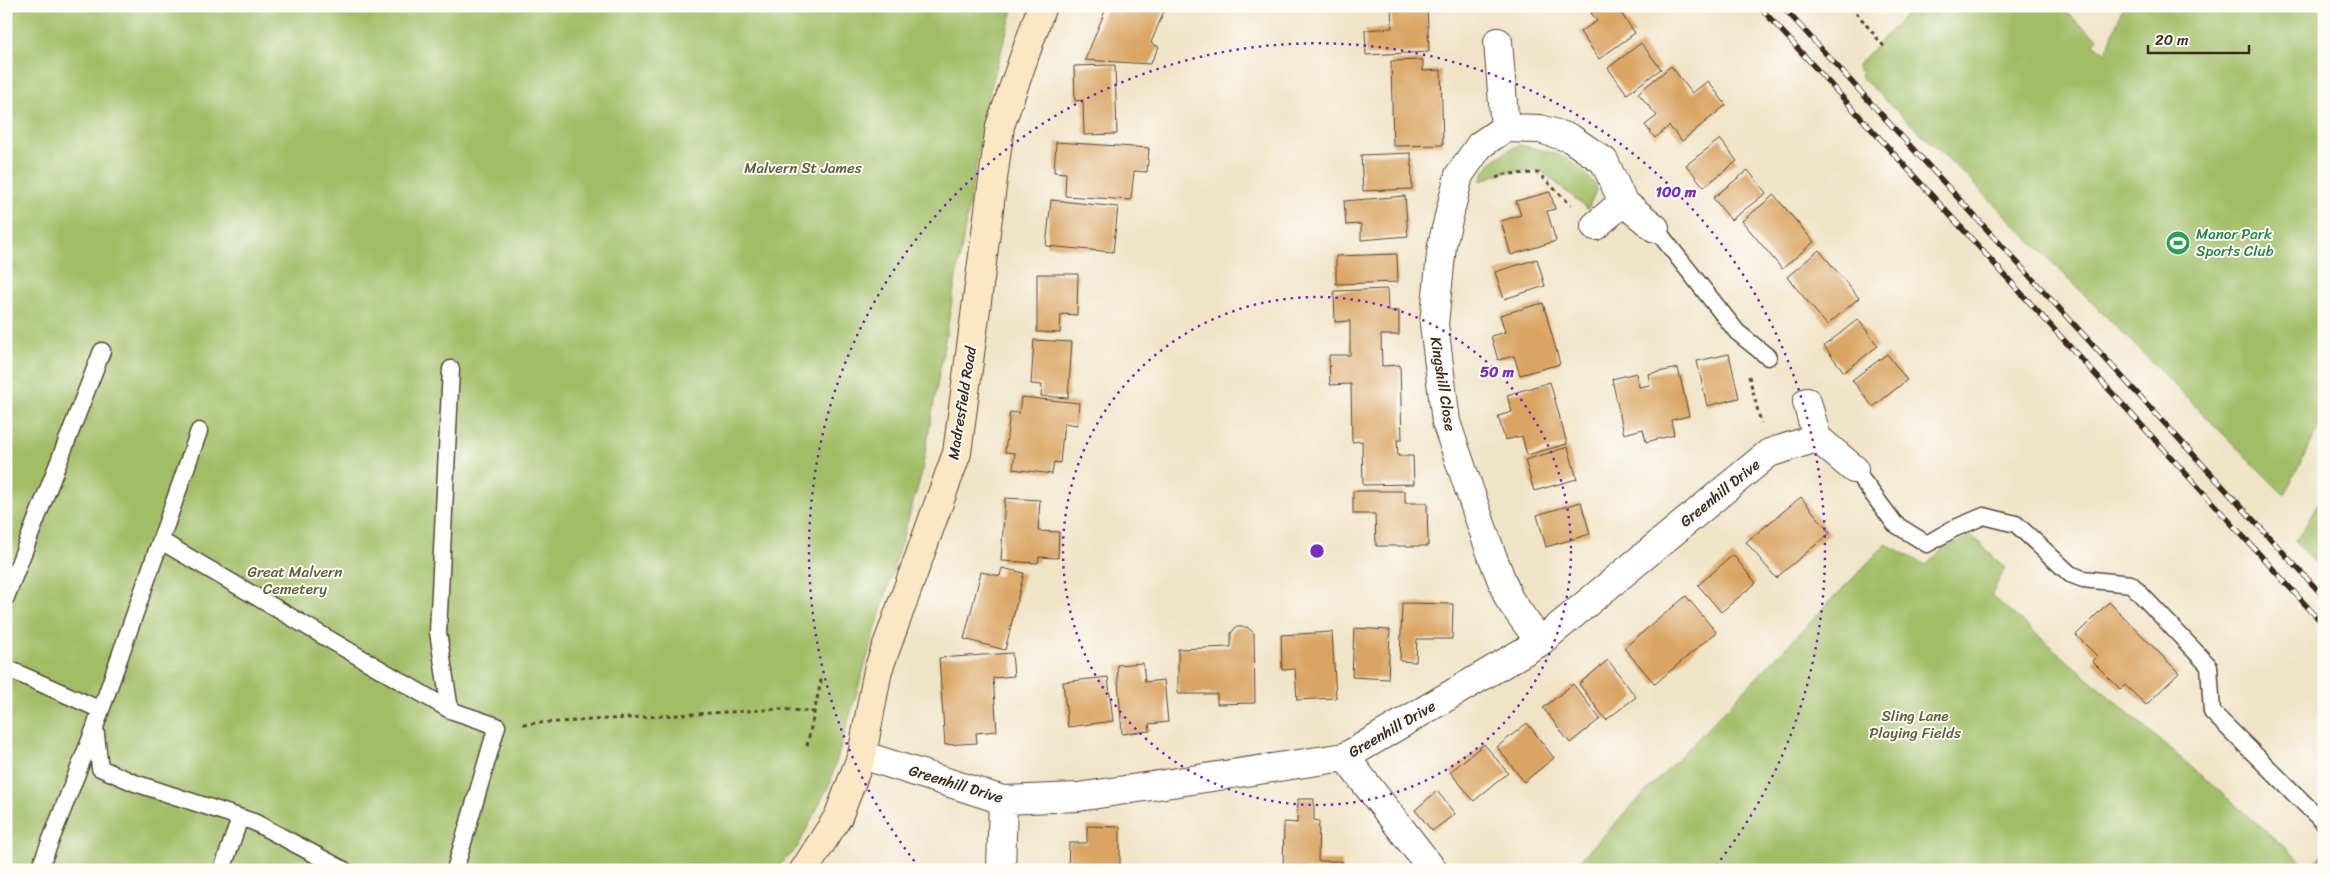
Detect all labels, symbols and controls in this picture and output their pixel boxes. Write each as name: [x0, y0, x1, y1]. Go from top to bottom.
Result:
scale bar: [2148, 22, 2249, 54]
text: 20 m: [2155, 27, 2189, 53]
park label: Malvern St James: [744, 155, 862, 181]
text: 100 m: [1656, 179, 1697, 205]
place label: Manor Park Sports Club: [2196, 221, 2274, 264]
sports icon: Manor Park Sports Club: [2165, 230, 2191, 256]
street label: Kingshill Close: [1423, 335, 1463, 433]
street label: Madresfield Road: [940, 343, 984, 461]
text: 50 m: [1480, 359, 1515, 385]
street label: Greenhill Drive: [1674, 452, 1766, 534]
centre of rings: [1308, 542, 1326, 560]
park label: Great Malvern Cemetery: [248, 559, 342, 602]
street label: Greenhill Drive: [1343, 693, 1441, 765]
park label: Sling Lane Playing Fields: [1869, 703, 1961, 746]
street label: Greenhill Drive: [906, 757, 1007, 811]

